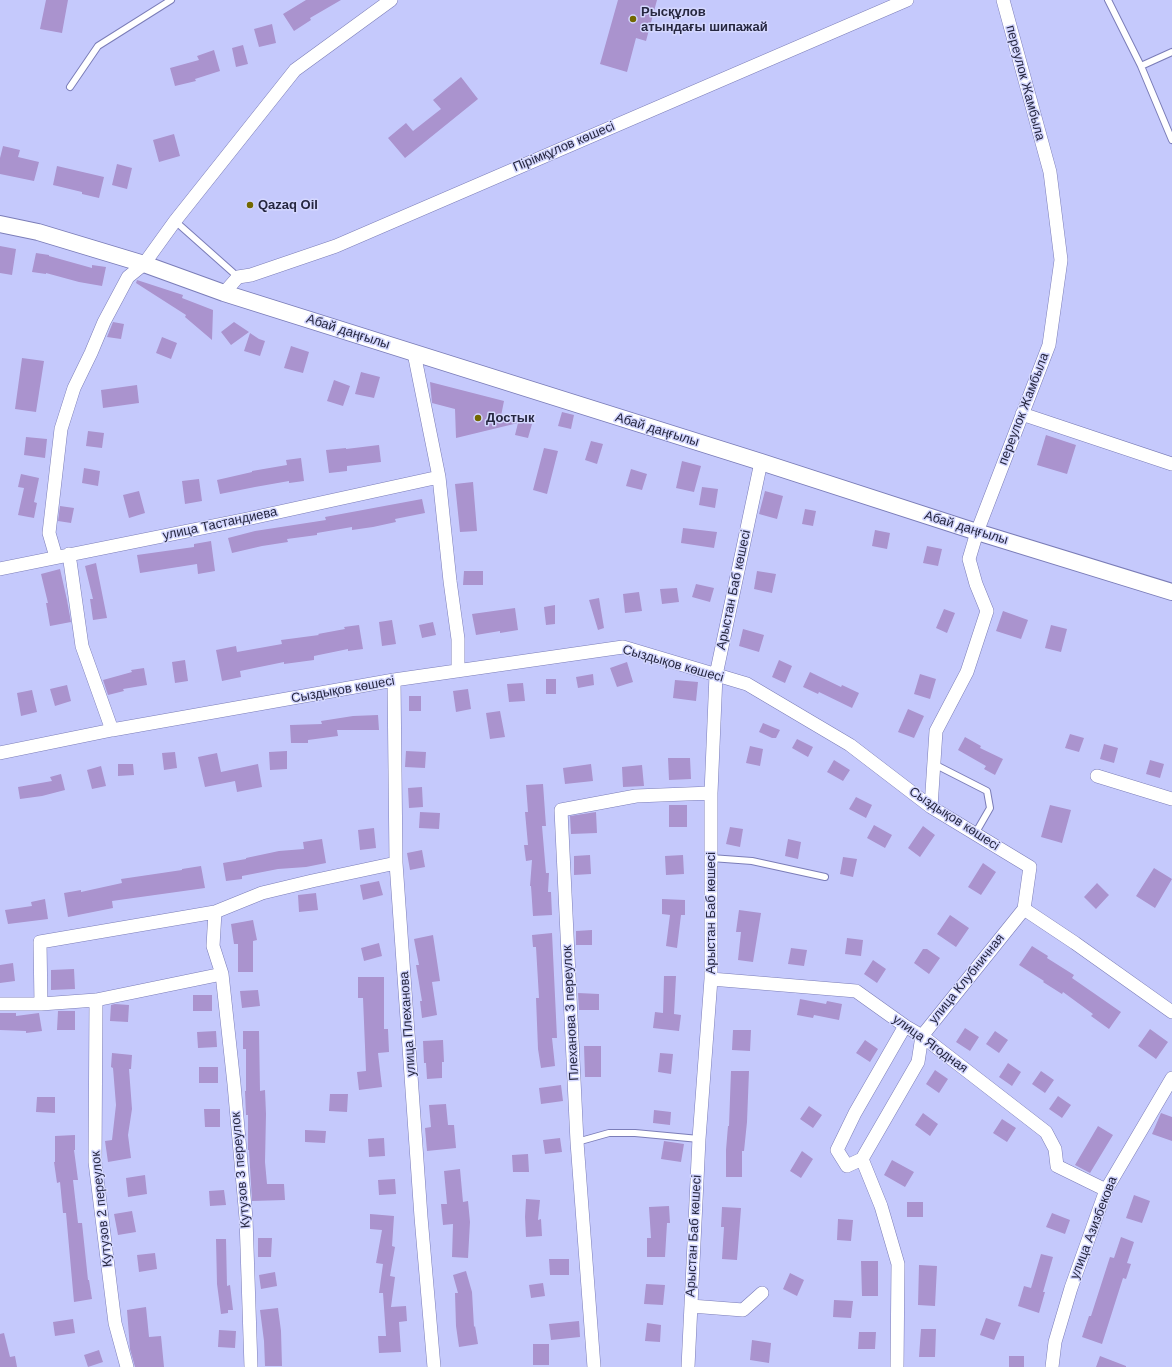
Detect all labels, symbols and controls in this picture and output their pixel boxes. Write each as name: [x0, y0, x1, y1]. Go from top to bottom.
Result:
place label: Рысқұлов атындағы шипажай: [641, 4, 768, 35]
marker: Рысқұлов атындағы шипажай: [628, 14, 638, 24]
street label: переулок Жамбыла: [1002, 24, 1048, 142]
street label: Пірімқұлов көшесі: [511, 119, 617, 175]
place label: Qazaq Oil: [258, 197, 318, 213]
marker: Qazaq Oil: [245, 200, 255, 210]
street label: Абай даңғылы: [304, 311, 392, 353]
street label: переулок Жамбыла: [995, 351, 1053, 467]
place label: Достык: [486, 410, 534, 426]
street label: Абай даңғылы: [613, 410, 701, 450]
marker: Достык: [473, 413, 483, 423]
street label: улица Тастандиева: [161, 504, 279, 544]
street label: Абай даңғылы: [922, 508, 1010, 548]
street label: Арыстан Баб көшесі: [714, 529, 754, 651]
street label: Сыздықов көшесі: [621, 642, 725, 686]
street label: Сыздықов көшесі: [290, 673, 396, 707]
street label: Сыздықов көшесі: [906, 784, 1002, 854]
street label: Арыстан Баб көшесі: [703, 852, 719, 974]
street label: улица Клубничная: [926, 931, 1008, 1027]
street label: Плеханова 3 переулок: [560, 945, 582, 1081]
street label: улица Плеханова: [397, 971, 419, 1077]
street label: улица Ягодная: [889, 1011, 971, 1077]
street label: Кутузов 3 переулок: [228, 1111, 254, 1229]
street label: Кутузов 2 переулок: [88, 1150, 116, 1268]
street label: Арыстан Баб көшесі: [683, 1174, 705, 1298]
street label: улица Азизбекова: [1067, 1174, 1121, 1282]

